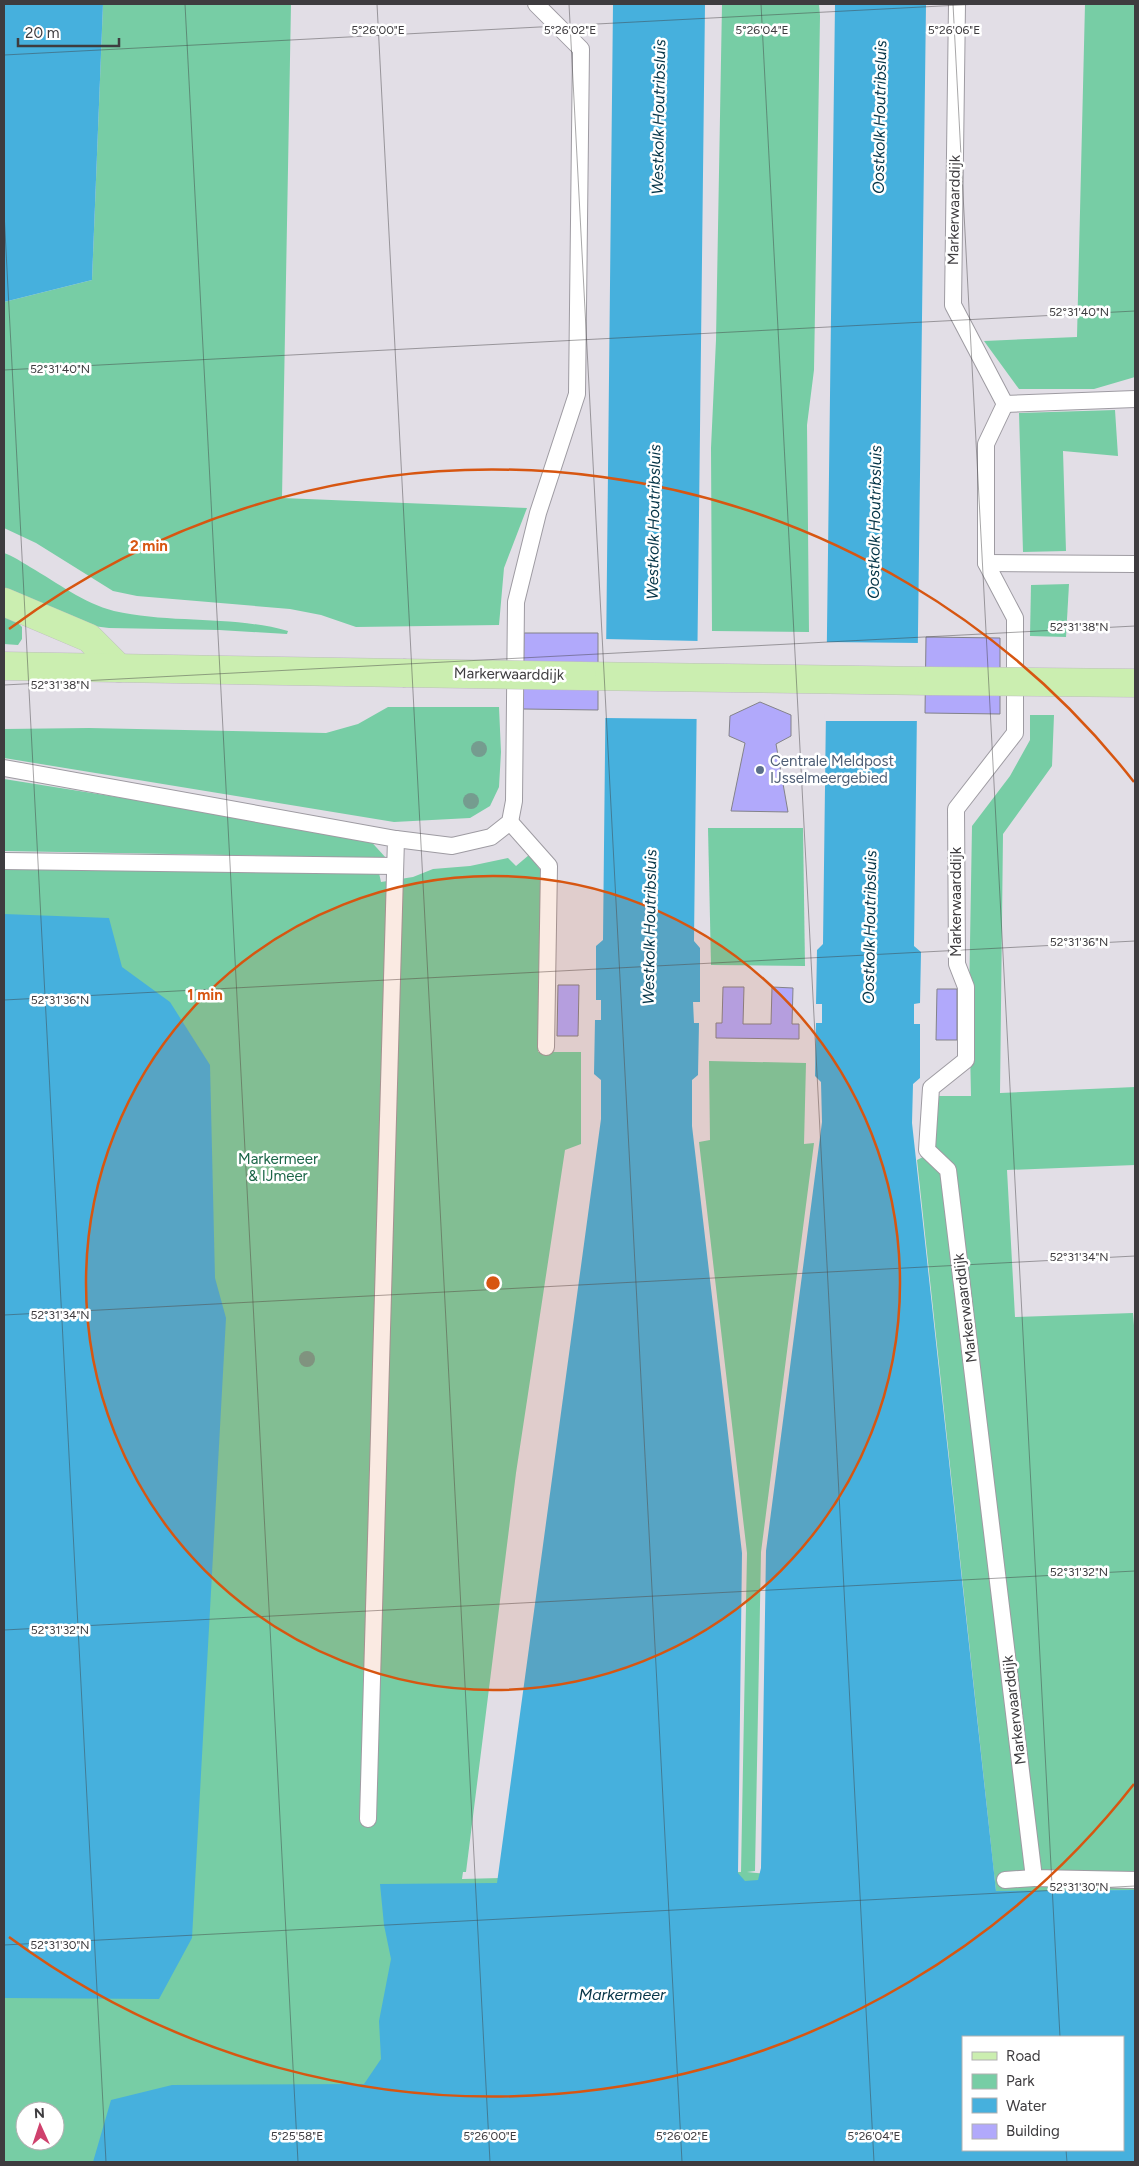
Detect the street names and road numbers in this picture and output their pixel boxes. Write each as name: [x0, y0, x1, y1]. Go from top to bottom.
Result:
street label: Markerwaarddijk: [944, 154, 964, 265]
street label: Markerwaarddijk: [454, 664, 565, 684]
street label: Markerwaarddijk: [947, 846, 965, 957]
street label: Markerwaarddijk: [949, 1252, 981, 1364]
street label: Markerwaarddijk: [998, 1654, 1030, 1766]

